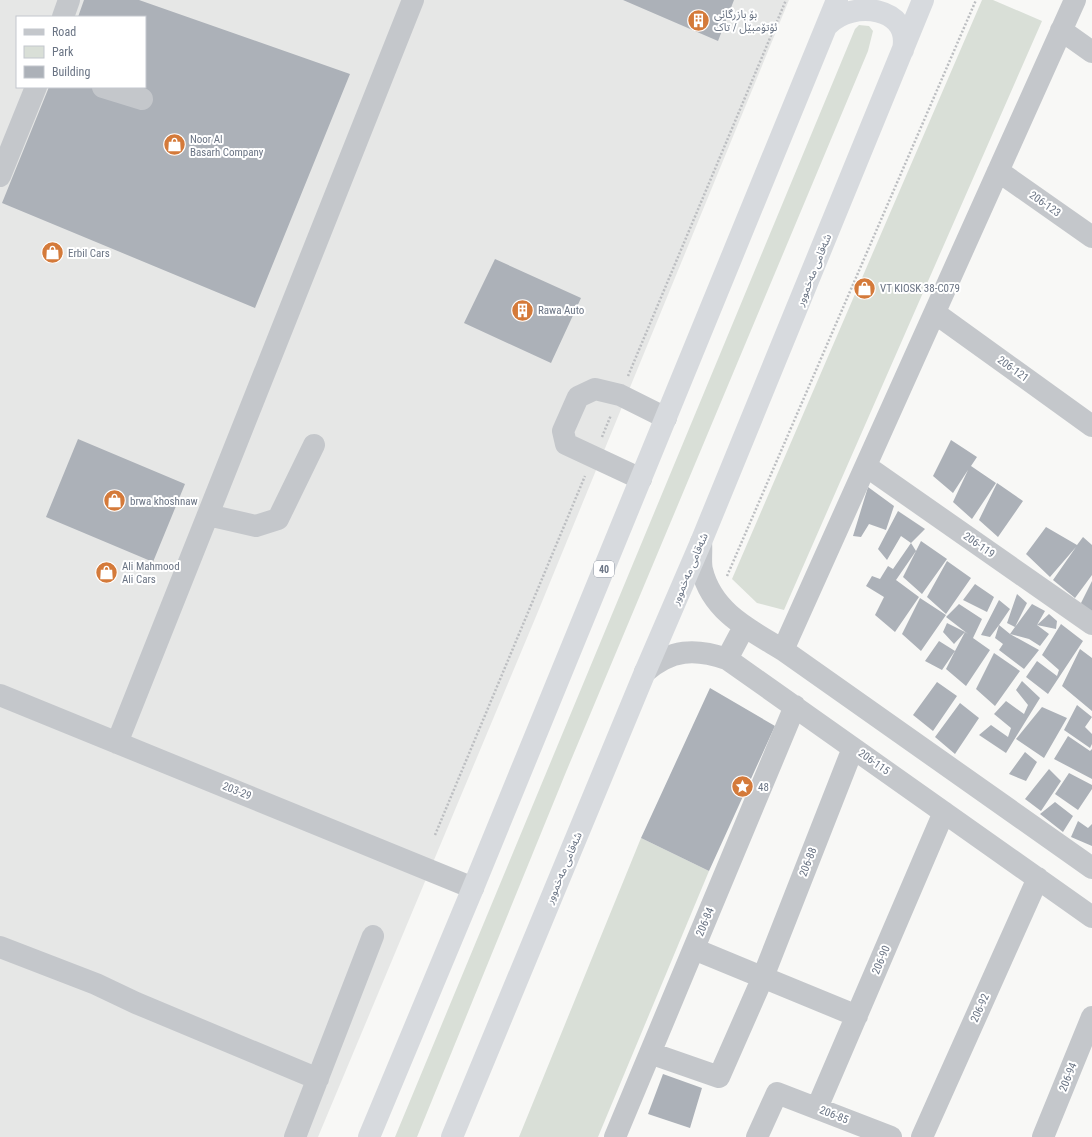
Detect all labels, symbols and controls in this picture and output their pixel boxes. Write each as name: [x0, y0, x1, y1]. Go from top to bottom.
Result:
building icon: بۆ بازرگانى ئۆتۆمبێل / تاک: [685, 7, 711, 33]
place label: بۆ بازرگانى ئۆتۆمبێل / تاک: [714, 8, 778, 34]
legend: [16, 16, 146, 88]
text: Road: [52, 25, 76, 39]
text: Park: [52, 45, 74, 59]
text: Building: [52, 65, 90, 79]
shop icon: Noor Al Basarh Company: [161, 132, 187, 158]
place label: Noor Al Basarh Company: [190, 133, 264, 159]
street label: 206-123: [1027, 189, 1063, 219]
street label: شەقامی مەخموور: [793, 232, 835, 309]
shop icon: Erbil Cars: [40, 240, 66, 266]
place label: Erbil Cars: [68, 247, 110, 260]
shop icon: VT KIOSK 38-C079: [852, 275, 878, 301]
place label: VT KIOSK 38-C079: [880, 282, 960, 295]
building icon: Rawa Auto: [510, 297, 536, 323]
place label: Rawa Auto: [538, 304, 585, 317]
street label: 206-121: [995, 353, 1031, 385]
shop icon: brwa khoshnaw: [102, 488, 128, 514]
place label: brwa khoshnaw: [130, 495, 198, 508]
street label: 206-119: [961, 530, 997, 560]
street label: شەقامی مەخموور: [669, 531, 711, 608]
shop icon: Ali Mahmood Ali Cars: [94, 559, 120, 585]
place label: Ali Mahmood Ali Cars: [122, 560, 180, 586]
road number: 40: [594, 561, 614, 577]
street label: 206-115: [856, 747, 892, 777]
place icon: 48: [729, 774, 755, 800]
street label: 203-29: [221, 779, 253, 803]
place label: 48: [758, 781, 769, 794]
street label: شەقامی مەخموور: [543, 830, 585, 907]
street label: 206-88: [797, 846, 819, 878]
street label: 206-84: [693, 905, 717, 938]
street label: 206-90: [869, 944, 893, 976]
street label: 206-92: [968, 992, 992, 1024]
street label: 206-94: [1056, 1060, 1080, 1093]
street label: 206-85: [818, 1103, 850, 1127]

